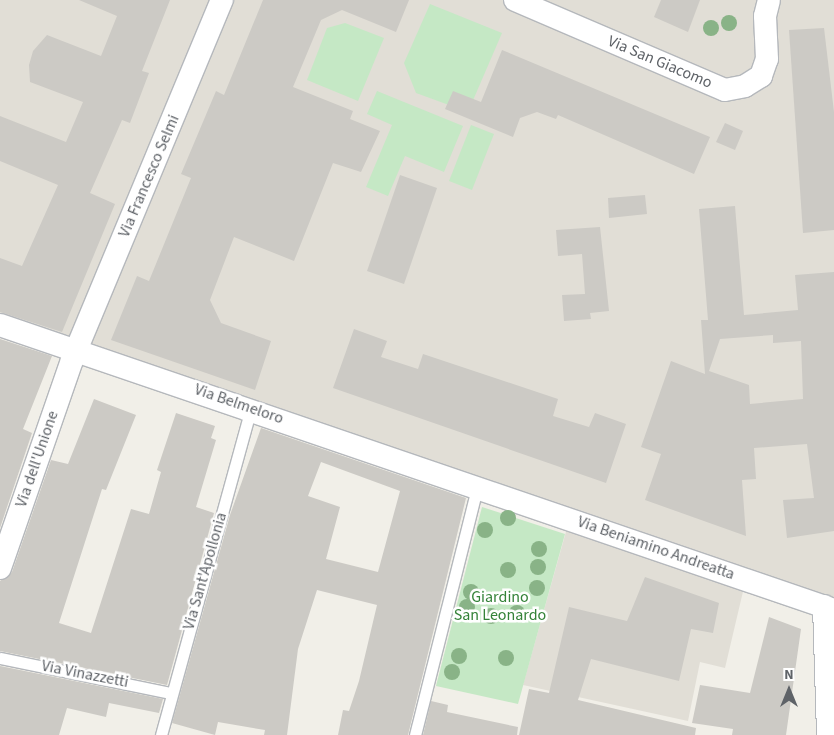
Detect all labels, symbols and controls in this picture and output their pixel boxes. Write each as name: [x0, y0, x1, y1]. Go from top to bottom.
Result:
street label: Via San Giacomo: [605, 31, 715, 93]
street label: Via Francesco Selmi: [115, 112, 183, 240]
street label: Via Belmeloro: [192, 380, 286, 428]
street label: Via dell'Unione: [12, 408, 62, 510]
street label: Via Sant'Apollonia: [179, 510, 231, 632]
street label: Via Beniamino Andreatta: [575, 512, 737, 584]
park label: Giardino San Leonardo: [454, 587, 546, 625]
street label: Via Vinazzetti: [40, 656, 130, 692]
north arrow: [764, 665, 814, 715]
text: N: [784, 665, 794, 685]

